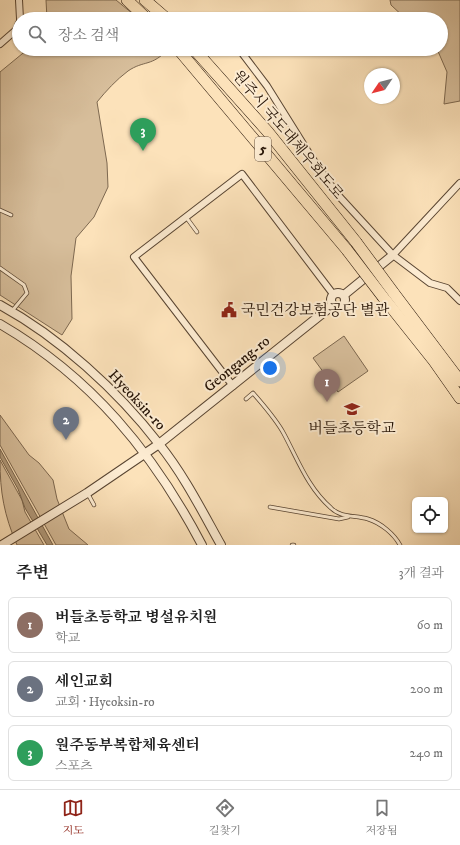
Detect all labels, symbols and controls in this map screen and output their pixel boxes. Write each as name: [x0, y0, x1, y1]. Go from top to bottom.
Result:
search box: [12, 12, 448, 56]
icon: search: [26, 23, 48, 45]
text: 장소 검색: [58, 26, 119, 45]
street label: 원주시 국도대체우회도로: [228, 67, 348, 204]
north arrow: [364, 68, 400, 104]
pin: 3: [130, 118, 156, 151]
road number: 5: [255, 137, 271, 161]
public building icon: 국민건강보험공단 별관: [220, 301, 238, 319]
place label: 국민건강보험공단 별관: [241, 301, 390, 320]
street label: Geongang-ro: [200, 332, 274, 396]
your location: [260, 358, 280, 378]
street label: Hyeoksin-ro: [104, 366, 170, 434]
pin: 1: [314, 369, 340, 402]
school or university icon: 버들초등학교: [343, 400, 361, 418]
pin: 2: [53, 407, 79, 440]
place label: 버들초등학교: [309, 419, 396, 438]
map controls: [412, 497, 448, 533]
button: locate: [412, 497, 448, 533]
text: 주변: [16, 562, 49, 584]
text: 3개 결과: [399, 565, 444, 581]
text: 버들초등학교 병설유치원: [55, 608, 218, 627]
text: 1: [28, 617, 32, 633]
text: 60 m: [417, 617, 443, 633]
text: 학교: [55, 630, 80, 646]
text: 세인교회: [55, 672, 113, 691]
text: 2: [27, 681, 33, 697]
text: 200 m: [410, 681, 443, 697]
text: 교회 · Hyeoksin-ro: [55, 694, 155, 710]
text: 원주동부복합체육센터: [55, 736, 200, 755]
text: 3: [28, 745, 32, 761]
text: 240 m: [410, 745, 443, 761]
text: 스포츠: [55, 758, 93, 774]
tab: 지도: [62, 797, 84, 838]
tab: 길찾기: [209, 797, 241, 838]
tab: 저장됨: [366, 797, 398, 838]

